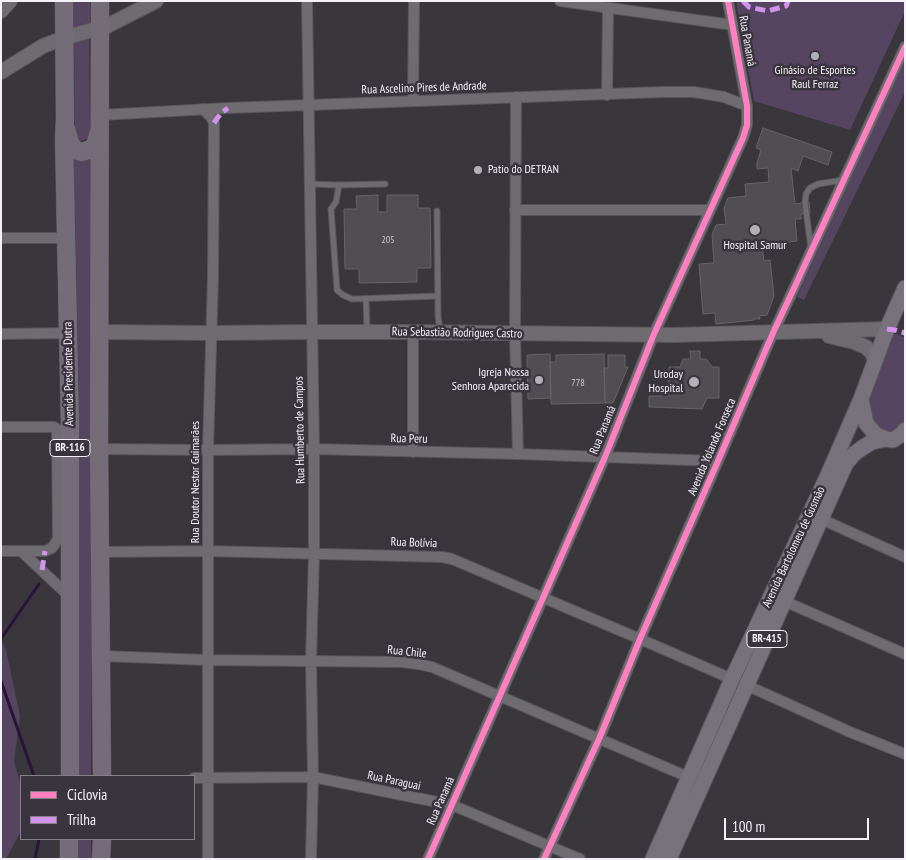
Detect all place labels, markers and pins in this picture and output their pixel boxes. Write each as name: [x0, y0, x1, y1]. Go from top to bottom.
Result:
marker: Ginásio de Esportes Raul Ferraz: [809, 50, 821, 62]
place label: Ginásio de Esportes Raul Ferraz: [774, 64, 856, 92]
place label: Patio do DETRAN: [488, 163, 559, 177]
marker: Patio do DETRAN: [472, 164, 484, 176]
marker: Hospital Samur: [748, 223, 762, 237]
place label: Hospital Samur: [723, 239, 787, 253]
place label: Igreja Nossa Senhora Aparecida: [452, 366, 529, 394]
place label: Uroday Hospital: [649, 368, 683, 396]
marker: Igreja Nossa Senhora Aparecida: [533, 374, 545, 386]
marker: Uroday Hospital: [687, 375, 701, 389]

